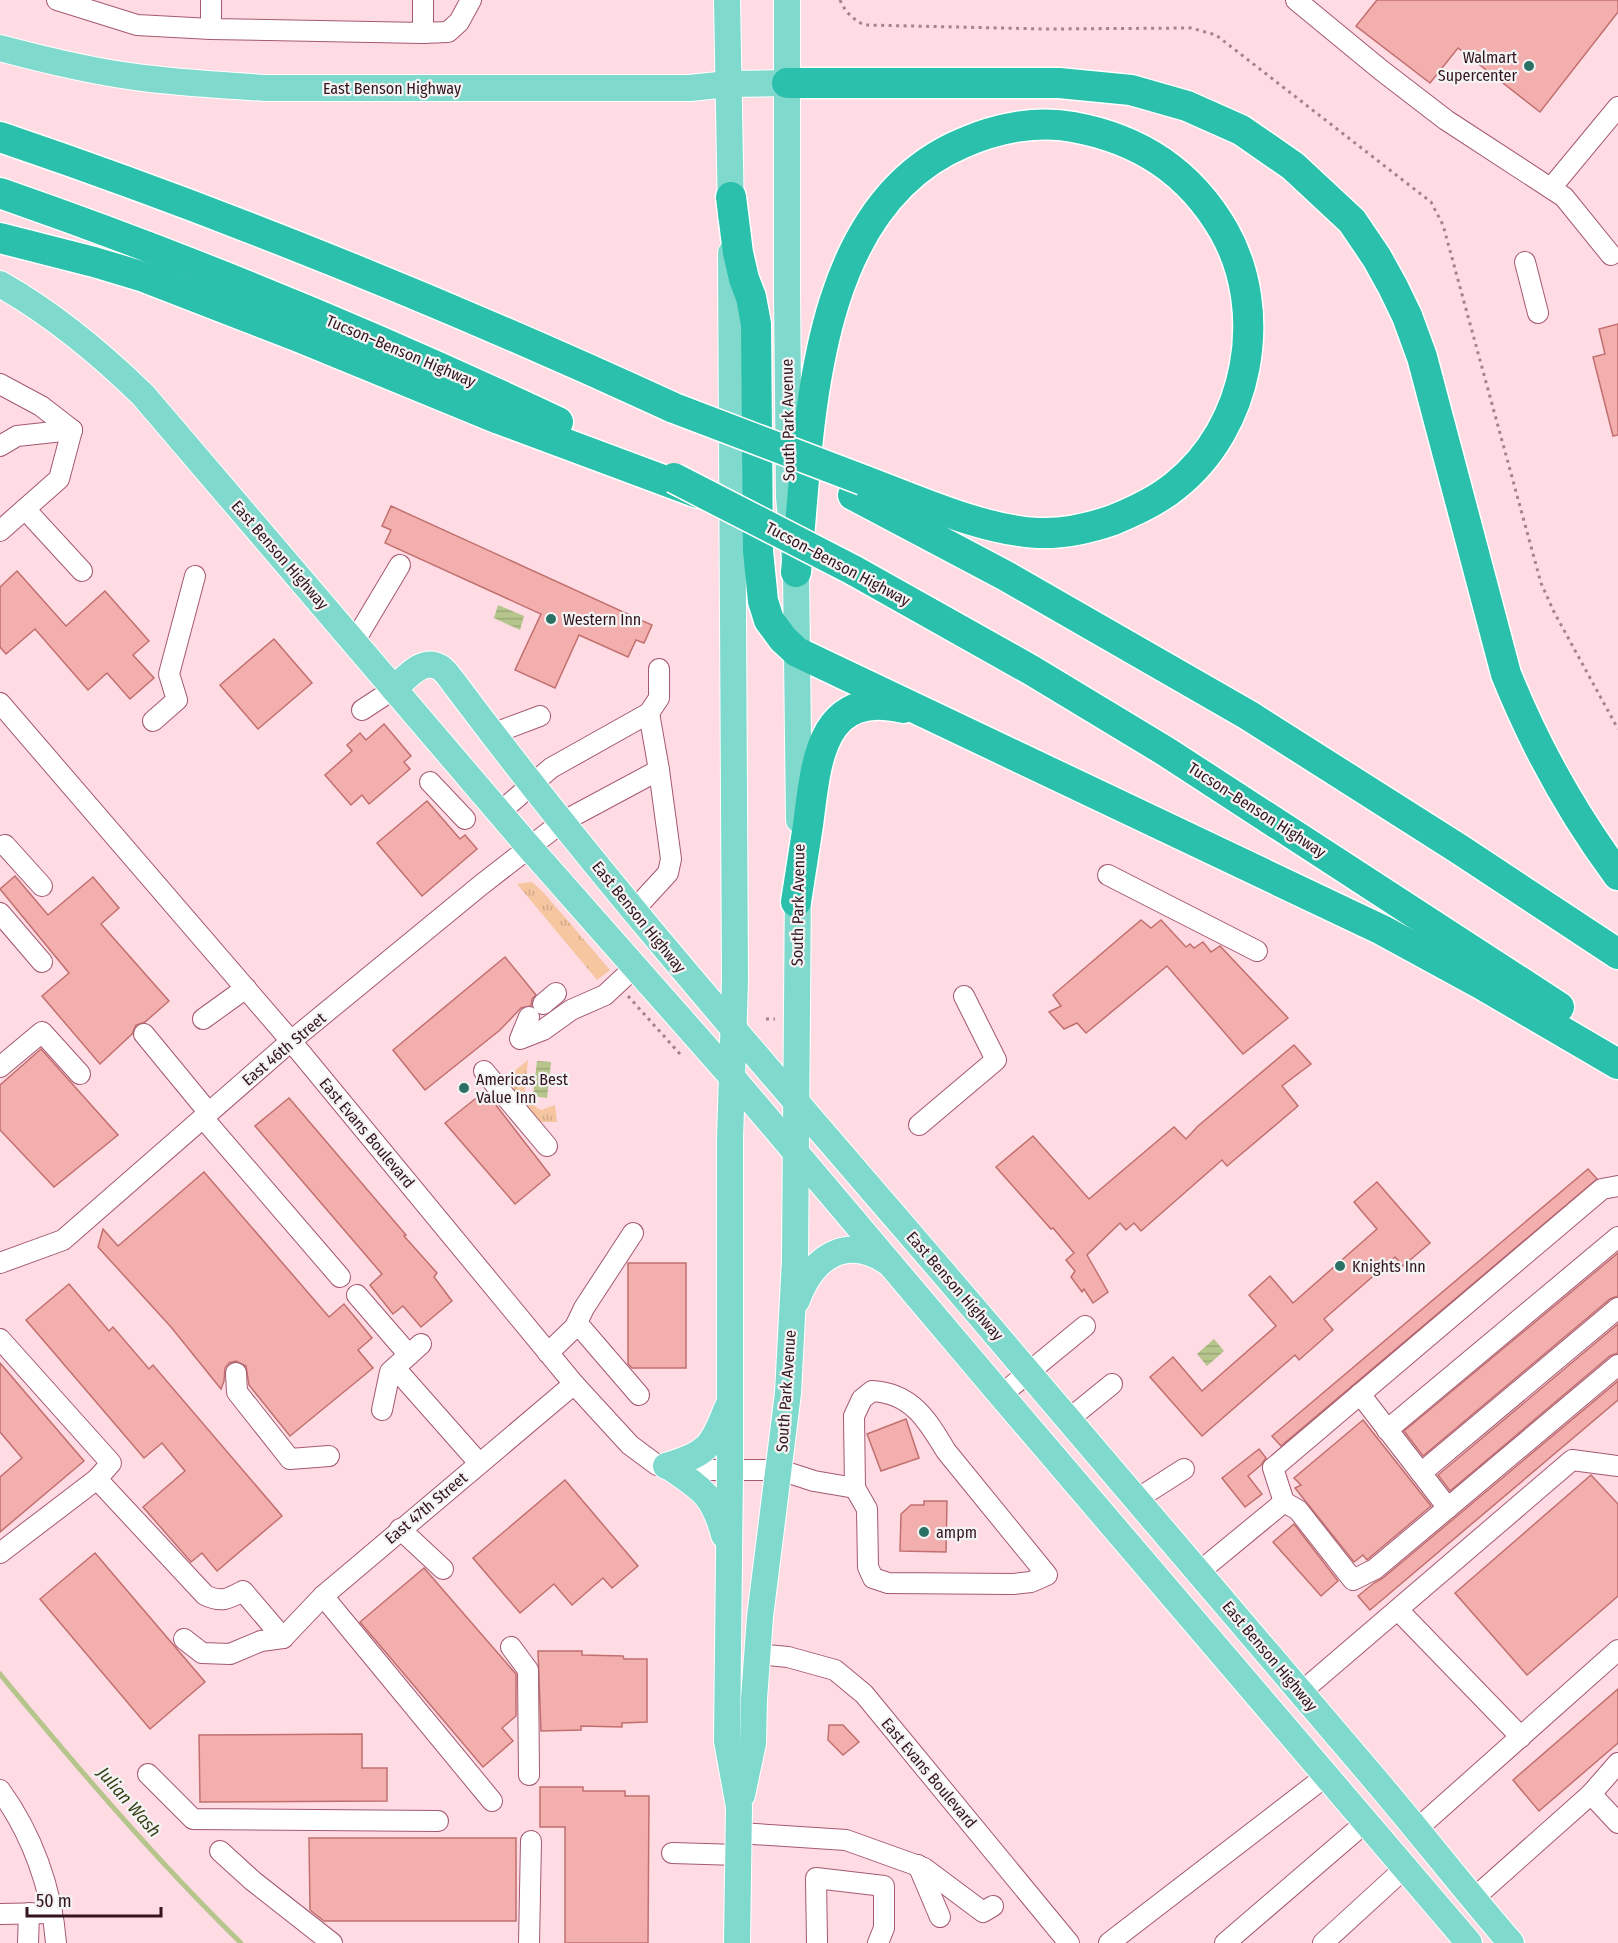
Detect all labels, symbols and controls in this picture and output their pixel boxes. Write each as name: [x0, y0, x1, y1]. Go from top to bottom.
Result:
place label: Walmart Supercenter: [1438, 48, 1518, 85]
marker: Walmart Supercenter: [1522, 59, 1536, 73]
street label: East Benson Highway: [323, 79, 462, 98]
street label: Tucson–Benson Highway: [323, 311, 479, 391]
street label: South Park Avenue: [777, 359, 799, 481]
street label: East Benson Highway: [228, 497, 333, 614]
street label: Tucson–Benson Highway: [763, 518, 914, 610]
place label: Western Inn: [563, 610, 641, 629]
marker: Western Inn: [544, 612, 558, 626]
street label: Tucson–Benson Highway: [1185, 758, 1330, 862]
street label: South Park Avenue: [787, 844, 809, 966]
street label: East Benson Highway: [588, 857, 690, 977]
street label: East 46th Street: [238, 1008, 330, 1089]
place label: Americas Best Value Inn: [476, 1070, 569, 1107]
street label: East Evans Boulevard: [315, 1074, 419, 1192]
marker: Americas Best Value Inn: [457, 1081, 471, 1095]
street label: East Benson Highway: [903, 1228, 1008, 1345]
place label: Knights Inn: [1352, 1257, 1426, 1276]
marker: Knights Inn: [1333, 1259, 1347, 1273]
street label: South Park Avenue: [772, 1329, 800, 1453]
street label: East 47th Street: [381, 1468, 472, 1548]
place label: ampm: [936, 1523, 977, 1542]
marker: ampm: [917, 1525, 931, 1539]
street label: East Benson Highway: [1218, 1597, 1322, 1716]
street label: East Evans Boulevard: [877, 1714, 981, 1832]
water label: Julian Wash: [92, 1762, 165, 1842]
scale bar: [27, 1880, 160, 1918]
text: 50 m: [36, 1890, 72, 1912]

